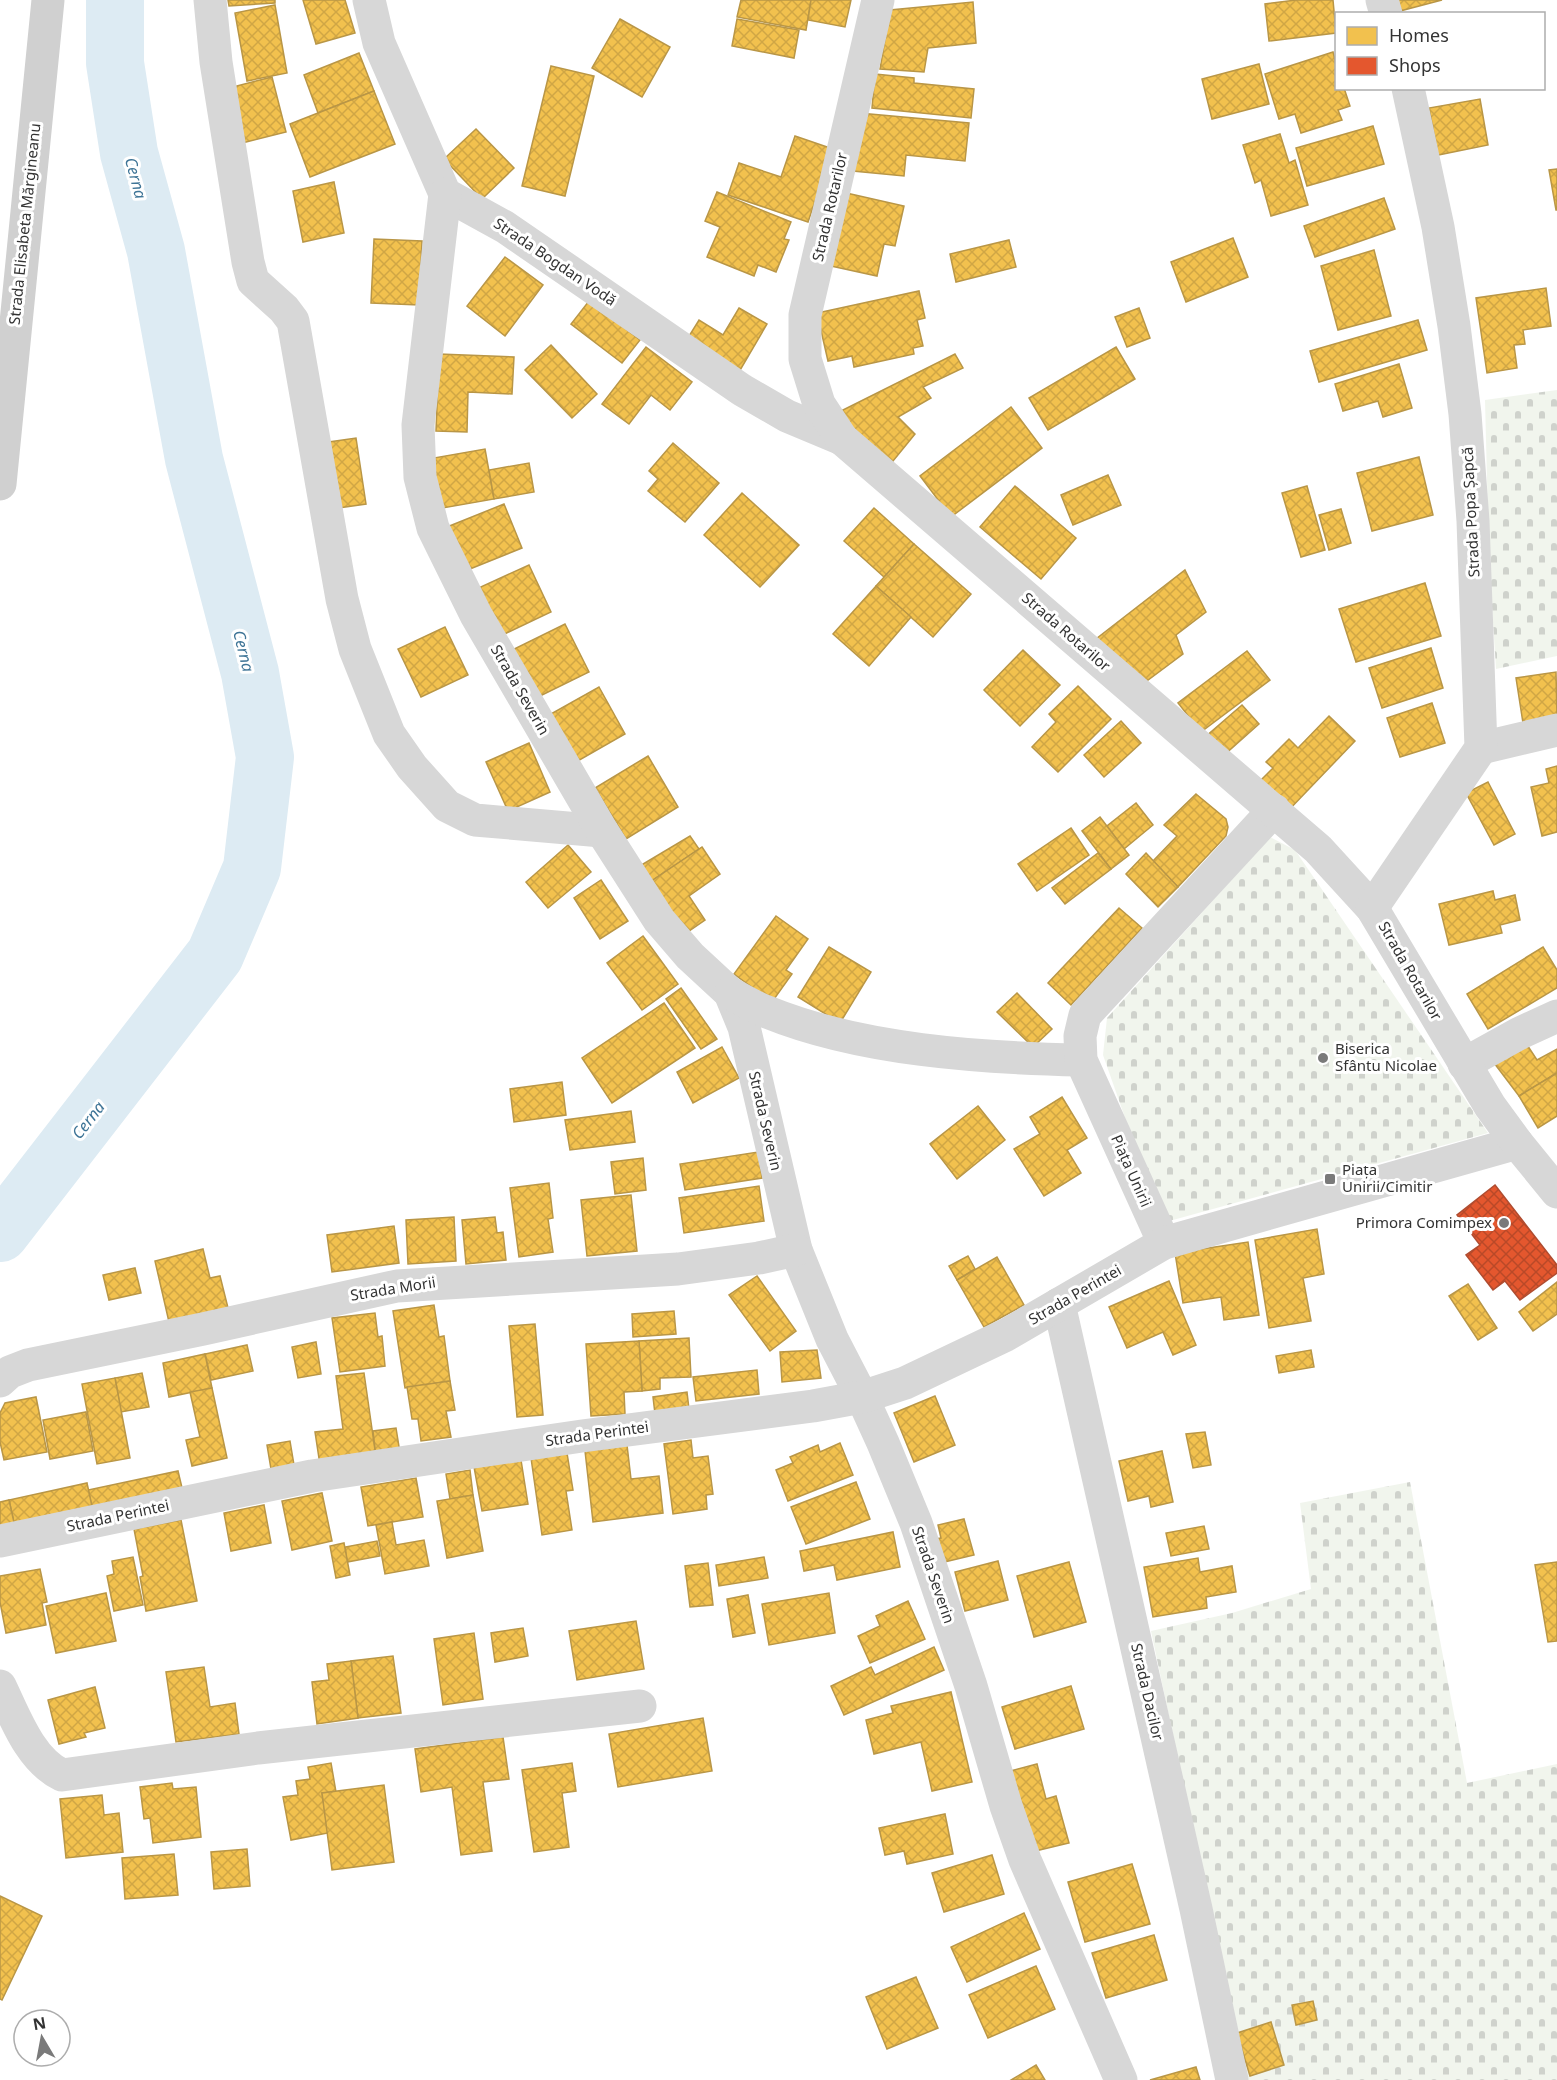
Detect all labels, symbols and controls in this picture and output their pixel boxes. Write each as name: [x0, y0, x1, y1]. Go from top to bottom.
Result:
legend: [1335, 12, 1545, 90]
text: Homes: [1389, 23, 1449, 47]
text: Shops: [1389, 53, 1441, 77]
street label: Strada Elisabeta Mărgineanu: [3, 122, 45, 326]
street label: Strada Rotarilor: [807, 150, 851, 263]
water label: Cerna: [120, 155, 152, 201]
street label: Strada Bogdan Vodă: [490, 213, 621, 310]
street label: Strada Popa Șapcă: [1457, 446, 1483, 578]
street label: Strada Rotarilor: [1018, 587, 1115, 675]
water label: Cerna: [228, 628, 260, 674]
street label: Strada Severin: [487, 641, 555, 738]
street label: Strada Rotarilor: [1374, 917, 1447, 1024]
place label: Biserica Sfântu Nicolae: [1335, 1038, 1437, 1075]
marker: Biserica Sfântu Nicolae: [1316, 1051, 1330, 1065]
street label: Strada Severin: [745, 1069, 787, 1172]
water label: Cerna: [66, 1097, 110, 1143]
street label: Piața Unirii: [1107, 1131, 1157, 1210]
place label: Piața Unirii/Cimitir: [1342, 1159, 1432, 1196]
marker: Piața Unirii/Cimitir: [1323, 1172, 1337, 1186]
place label: Primora Comimpex: [1356, 1212, 1492, 1232]
marker: Primora Comimpex: [1497, 1216, 1511, 1230]
street label: Strada Perintei: [1024, 1259, 1125, 1329]
street label: Strada Morii: [349, 1271, 437, 1305]
street label: Strada Perintei: [544, 1416, 650, 1450]
street label: Strada Perintei: [65, 1494, 171, 1536]
street label: Strada Severin: [908, 1524, 960, 1626]
street label: Strada Dacilor: [1127, 1641, 1169, 1742]
north arrow: [12, 2008, 72, 2068]
text: N: [31, 2011, 48, 2035]

